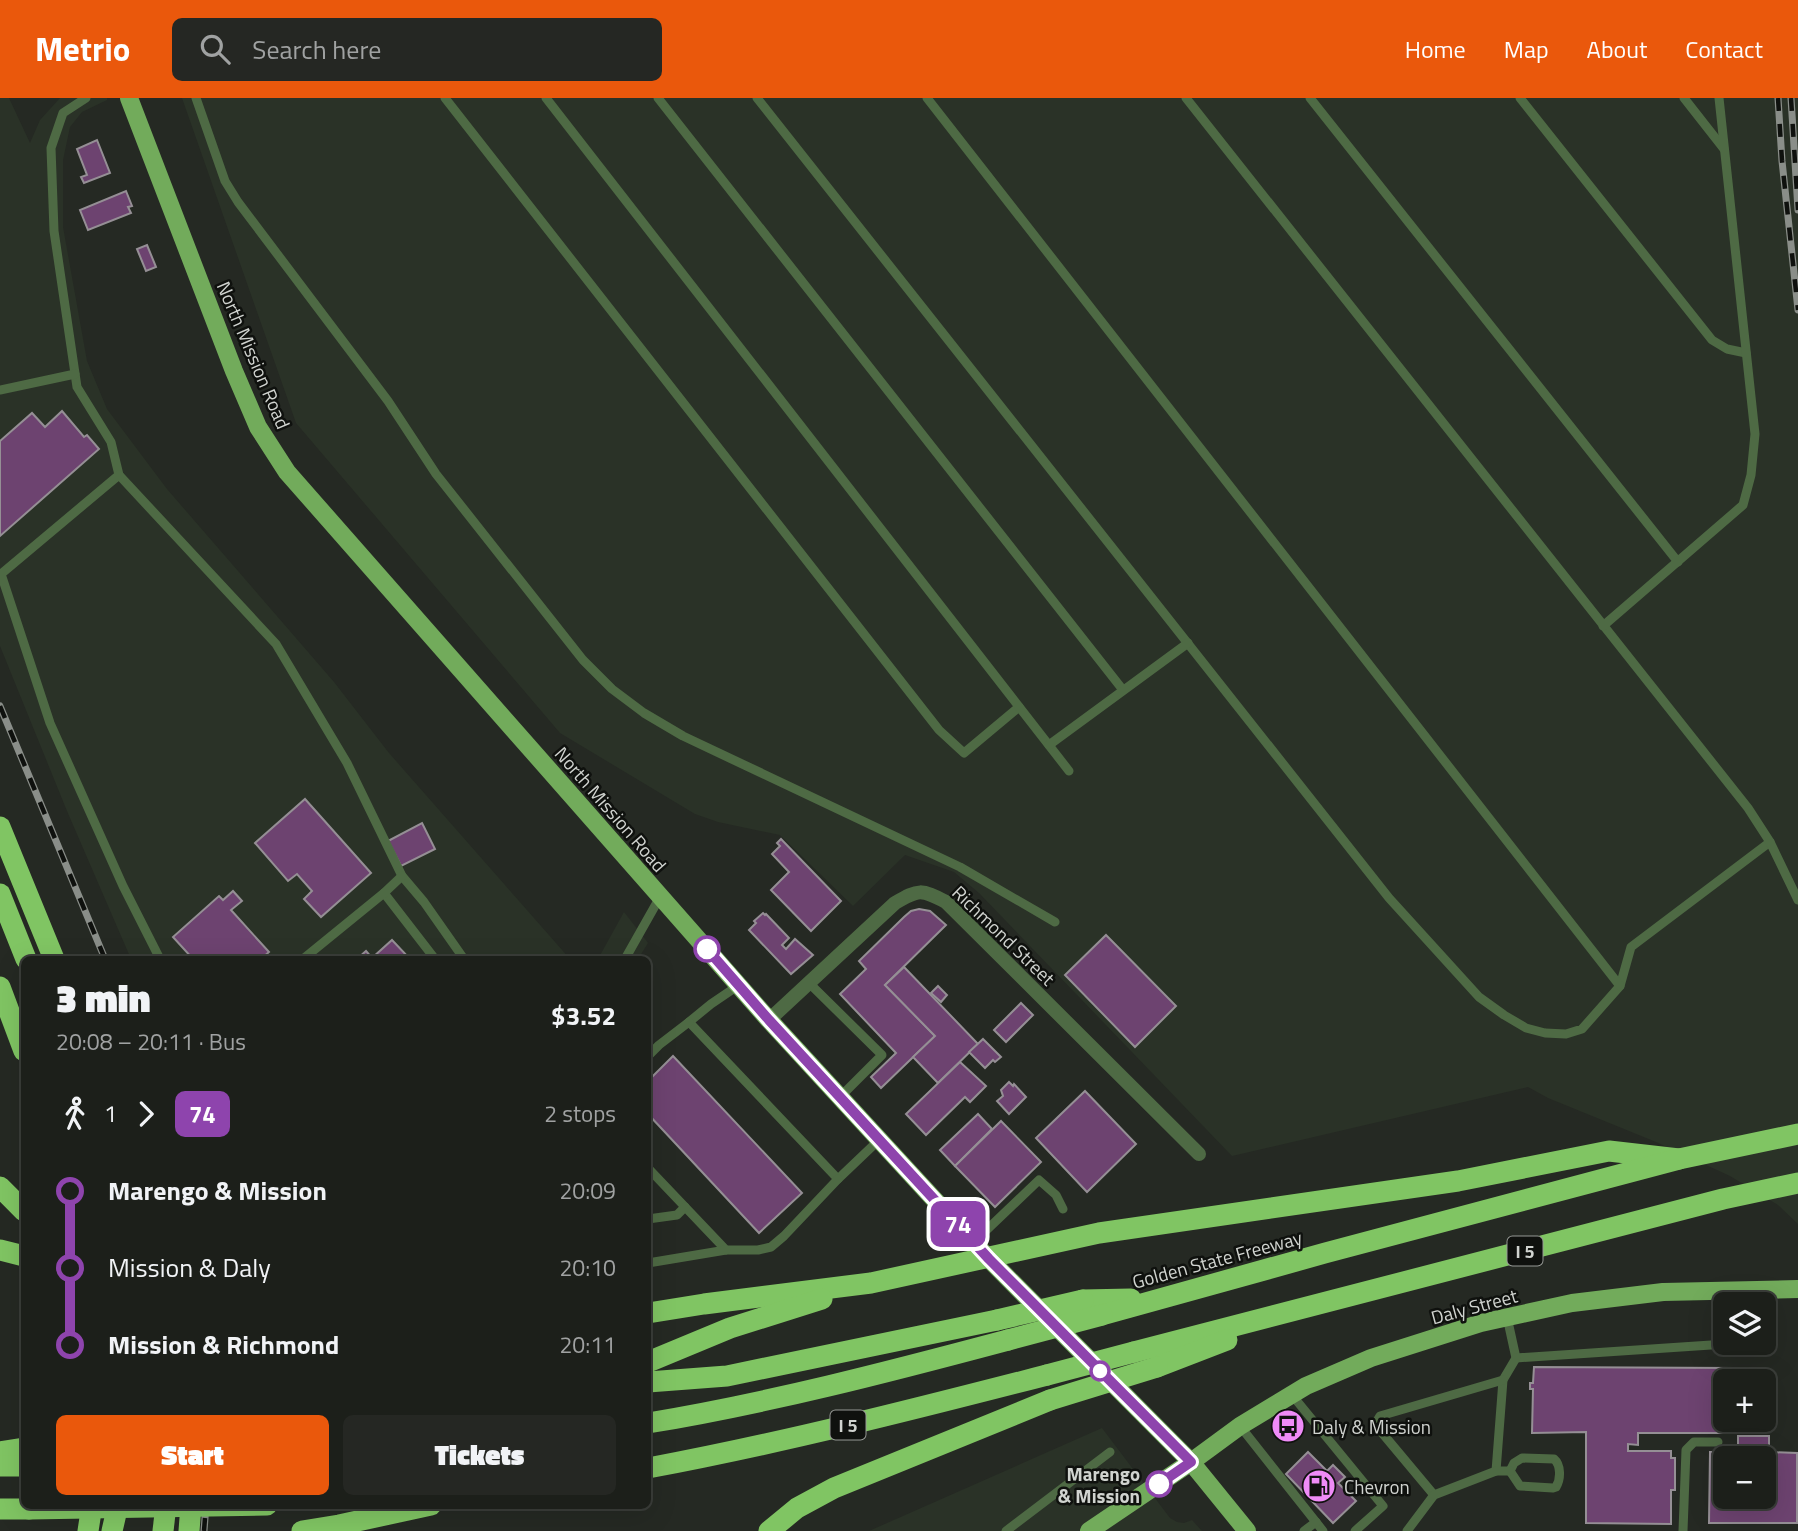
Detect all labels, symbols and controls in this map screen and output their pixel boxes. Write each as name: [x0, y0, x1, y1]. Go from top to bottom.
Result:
search box: [172, 18, 662, 81]
text: Metrio: [35, 24, 130, 74]
icon: search: [196, 30, 234, 68]
text: Search here: [252, 30, 381, 69]
text: Home: [1405, 31, 1466, 67]
text: Map: [1504, 31, 1549, 67]
text: About: [1587, 31, 1647, 67]
text: Contact: [1685, 31, 1763, 67]
street label: North Mission Road: [210, 277, 298, 433]
street label: North Mission Road: [548, 740, 674, 878]
street label: Richmond Street: [946, 878, 1062, 992]
unlabelled marker: [694, 936, 720, 962]
text: 3 min: [56, 969, 150, 1027]
text: $3.52: [551, 996, 616, 1035]
text: 20:08 – 20:11 · Bus: [56, 1024, 246, 1059]
icon: walk: [56, 1095, 94, 1133]
icon: forward: [127, 1095, 165, 1133]
text: 1: [104, 1096, 117, 1131]
text: 74: [189, 1096, 216, 1132]
text: 2 stops: [544, 1096, 616, 1131]
text: Marengo & Mission: [108, 1171, 327, 1210]
text: 20:09: [559, 1173, 616, 1208]
line badge: 74: [926, 1201, 990, 1247]
text: 74: [945, 1206, 971, 1242]
street label: Golden State Freeway: [1129, 1222, 1305, 1296]
road number: I 5: [1508, 1236, 1542, 1266]
text: Mission & Daly: [108, 1248, 271, 1287]
text: 20:10: [559, 1250, 616, 1285]
street label: Daly Street: [1427, 1280, 1521, 1331]
map controls: [1713, 1292, 1776, 1509]
button: layers: [1713, 1292, 1776, 1355]
text: Mission & Richmond: [108, 1325, 339, 1364]
text: 20:11: [559, 1327, 616, 1362]
unlabelled marker: [1090, 1361, 1110, 1381]
button: +: [1713, 1369, 1776, 1432]
bus stop icon: Daly & Mission: [1269, 1407, 1307, 1445]
road number: I 5: [830, 1410, 866, 1440]
place label: Daly & Mission: [1312, 1412, 1431, 1441]
button: Start: [56, 1415, 329, 1495]
button: Tickets: [343, 1415, 616, 1495]
button: −: [1713, 1446, 1776, 1509]
place label: Marengo & Mission: [1058, 1459, 1140, 1510]
fuel station icon: Chevron: [1300, 1467, 1338, 1505]
marker: Marengo & Mission: [1146, 1471, 1172, 1497]
place label: Chevron: [1344, 1472, 1410, 1501]

